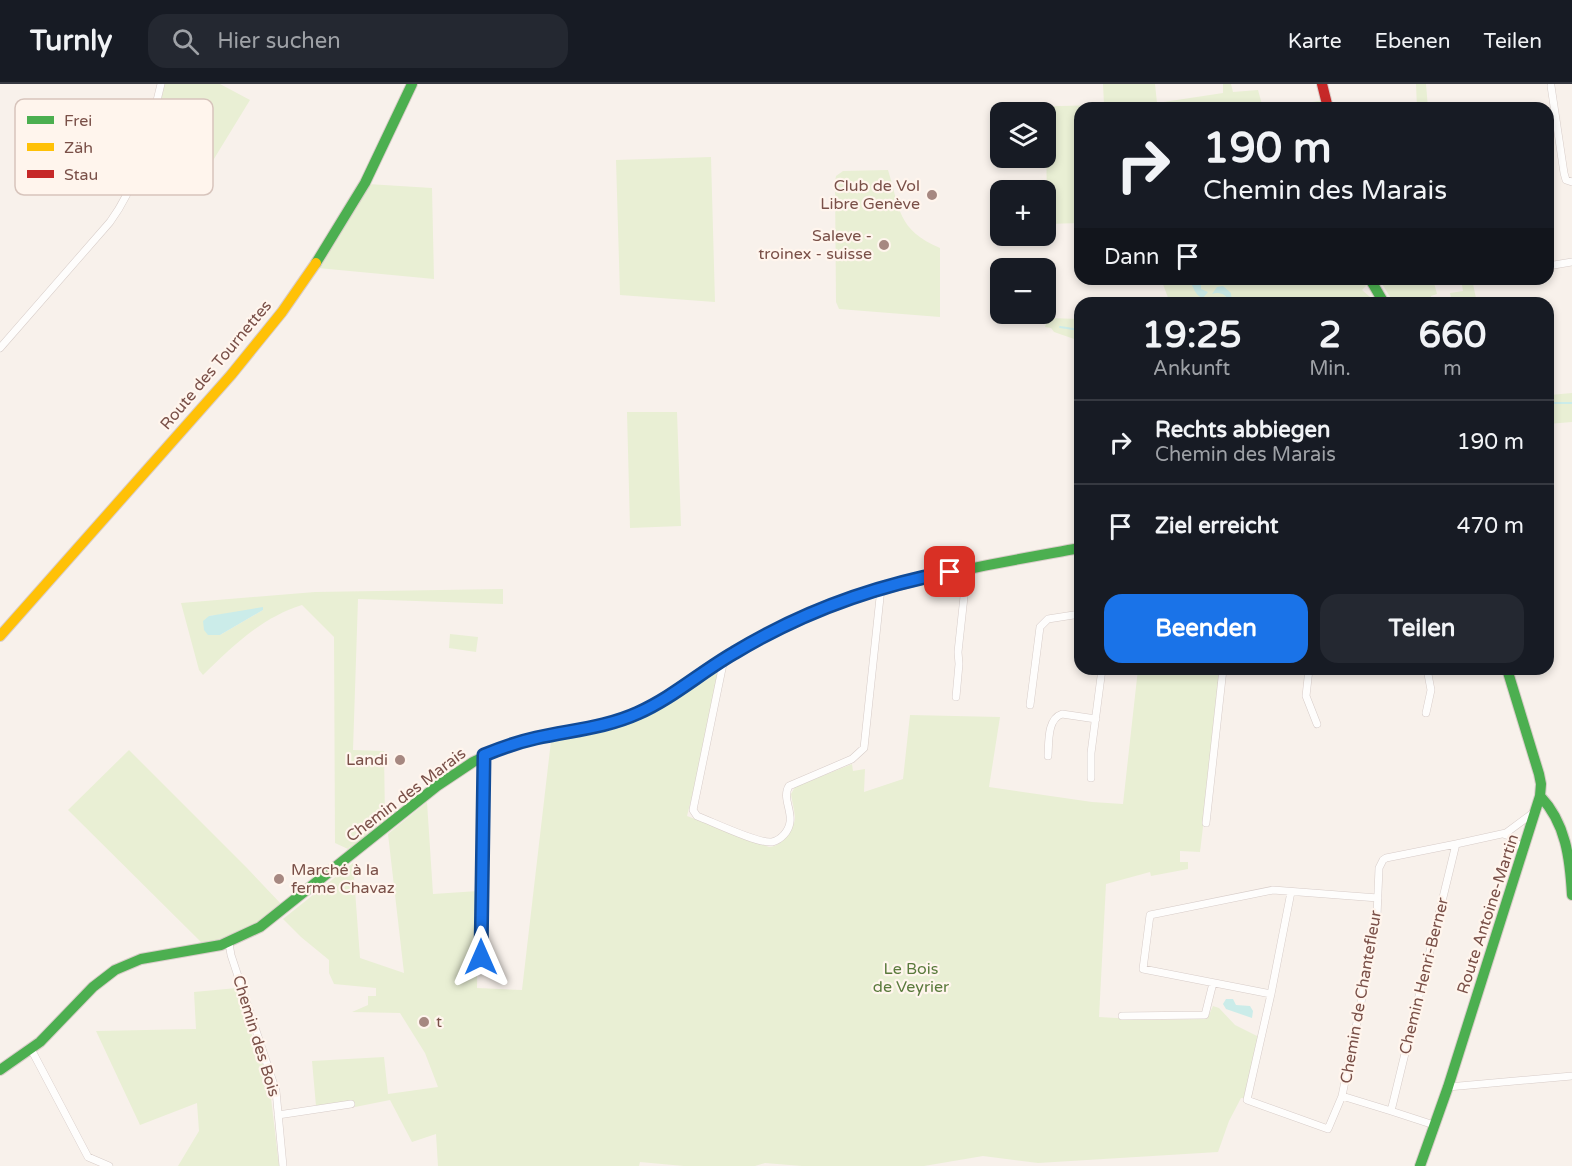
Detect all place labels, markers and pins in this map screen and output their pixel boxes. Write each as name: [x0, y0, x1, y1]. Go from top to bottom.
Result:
place label: Club de Vol Libre Genève: [820, 176, 920, 214]
marker: Club de Vol Libre Genève: [925, 188, 939, 202]
place label: Saleve - troinex - suisse: [758, 226, 872, 264]
marker: Saleve - troinex - suisse: [877, 238, 891, 252]
pin: [924, 546, 975, 597]
place label: Landi: [346, 750, 388, 770]
marker: Landi: [393, 753, 407, 767]
place label: Marché à la ferme Chavaz: [291, 860, 395, 898]
marker: Marché à la ferme Chavaz: [272, 872, 286, 886]
place label: t: [436, 1012, 442, 1032]
marker: t: [417, 1015, 431, 1029]

